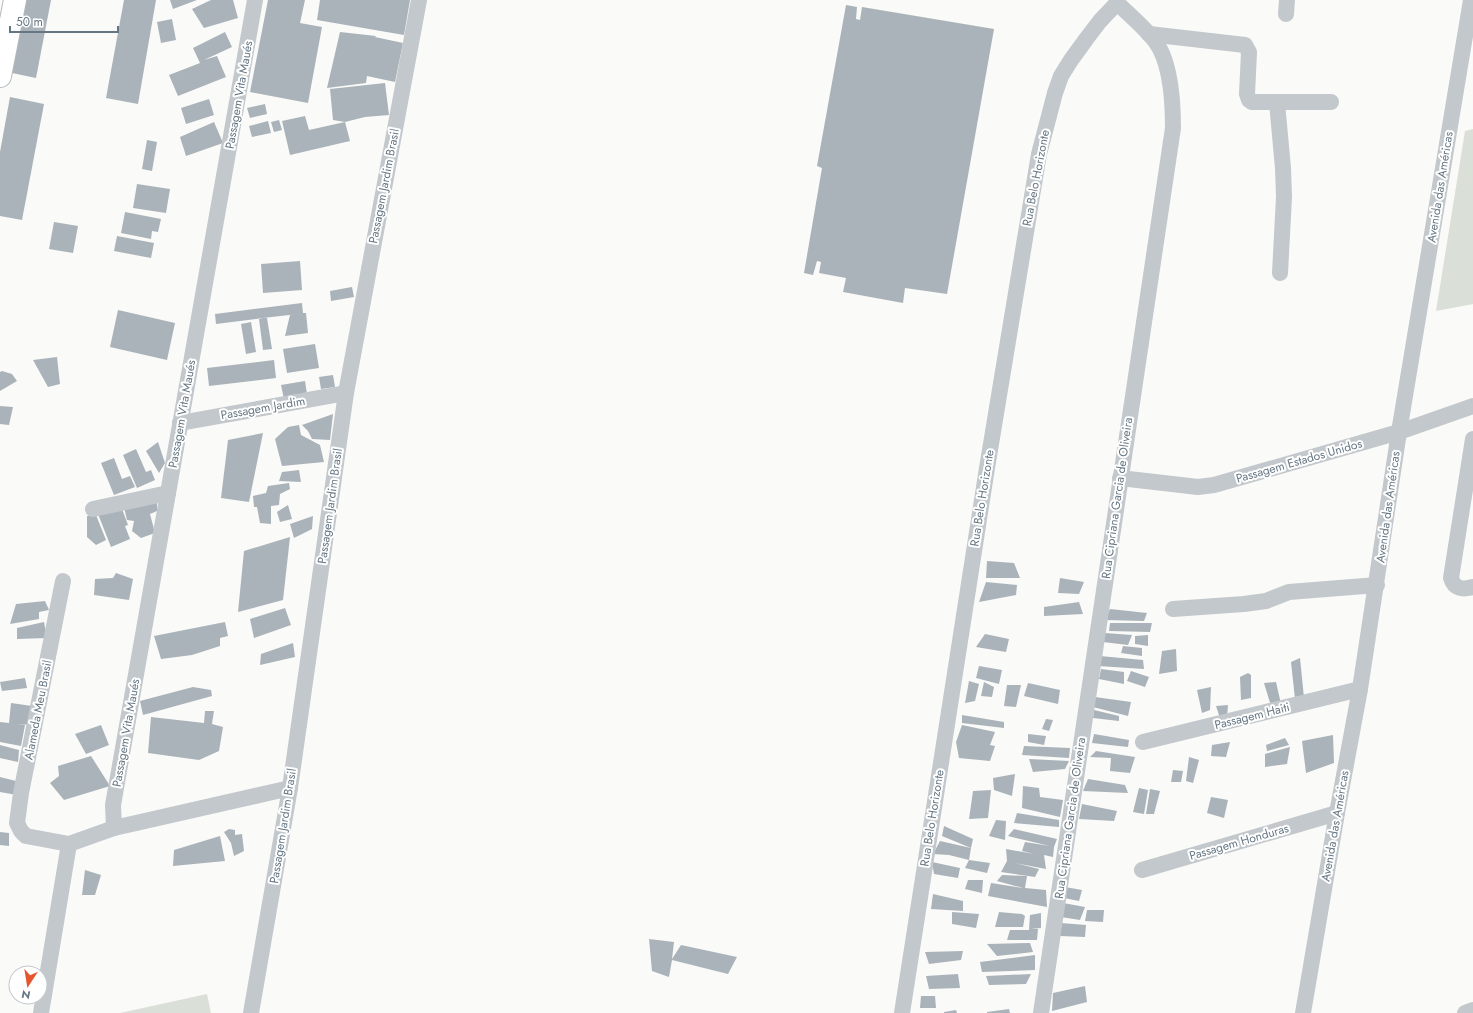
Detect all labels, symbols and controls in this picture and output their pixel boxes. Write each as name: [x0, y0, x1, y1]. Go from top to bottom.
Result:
scale bar: [10, 8, 118, 34]
text: 50 m: [16, 13, 43, 31]
street label: Passagem Vita Maués: [221, 39, 257, 150]
street label: Passagem Jardim Brasil: [364, 127, 404, 245]
street label: Rua Belo Horizonte: [1018, 128, 1054, 228]
street label: Avenida das Américas: [1422, 130, 1458, 244]
street label: Passagem Vita Maués: [164, 358, 200, 469]
street label: Passagem Jardim: [219, 392, 307, 424]
street label: Rua Cipriana Garcia de Oliveira: [1097, 416, 1137, 580]
street label: Passagem Estados Unidos: [1234, 434, 1364, 488]
street label: Passagem Jardim Brasil: [313, 447, 347, 565]
street label: Rua Belo Horizonte: [965, 448, 999, 548]
street label: Avenida das Américas: [1371, 450, 1405, 564]
street label: Alameda Meu Brasil: [19, 659, 57, 761]
street label: Passagem Vita Maués: [108, 677, 144, 788]
street label: Passagem Haiti: [1213, 698, 1291, 734]
street label: Rua Cipriana Garcia de Oliveira: [1050, 736, 1090, 900]
street label: Passagem Jardim Brasil: [265, 767, 301, 885]
street label: Rua Belo Horizonte: [915, 768, 949, 868]
street label: Avenida das Américas: [1316, 769, 1354, 883]
street label: Passagem Honduras: [1187, 819, 1291, 865]
north arrow: [8, 965, 48, 1005]
text: N: [20, 986, 32, 1004]

